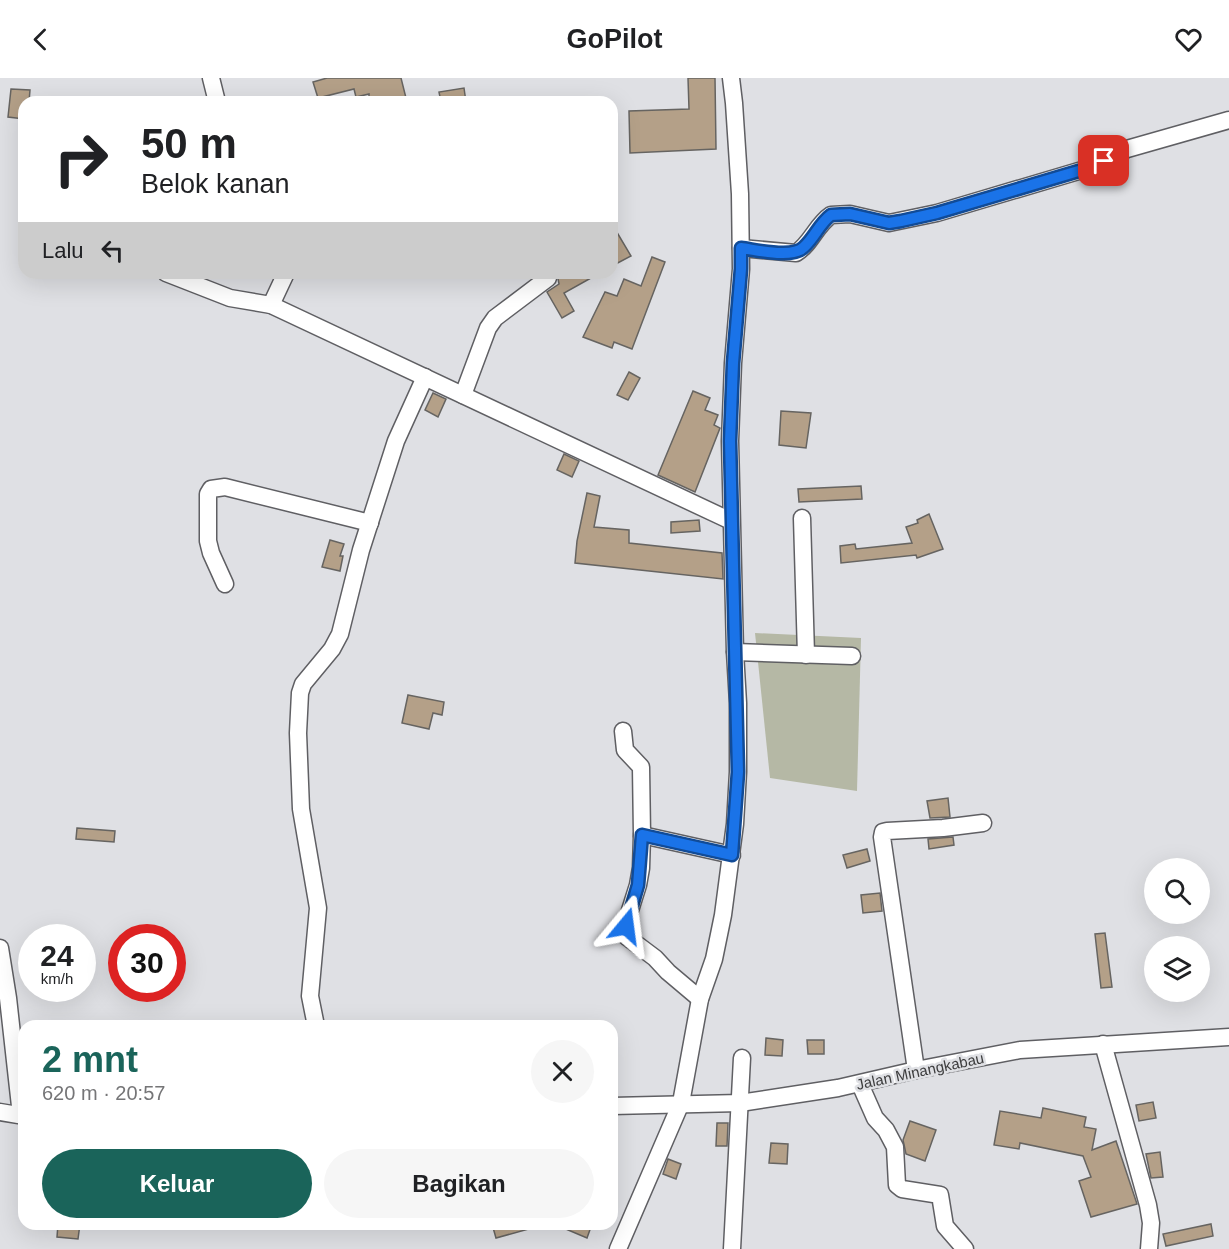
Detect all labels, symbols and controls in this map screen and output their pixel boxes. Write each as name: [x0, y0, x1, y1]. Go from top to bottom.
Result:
icon: back: [24, 23, 57, 56]
icon: heart: [1172, 23, 1205, 56]
text: GoPilot: [567, 24, 663, 54]
icon: right: [42, 120, 120, 198]
text: 50 m: [141, 120, 237, 167]
pin: [1078, 135, 1129, 186]
icon: arrive: [1087, 144, 1120, 177]
text: Belok kanan: [141, 169, 290, 199]
icon: left: [96, 234, 129, 267]
text: Lalu: [42, 238, 84, 263]
map controls: [1144, 858, 1210, 1002]
button: search: [1144, 858, 1210, 924]
position arrow: [594, 894, 658, 958]
speed limit sign: 30: [108, 924, 186, 1002]
button: layers: [1144, 936, 1210, 1002]
text: 24: [40, 939, 74, 972]
text: km/h: [41, 970, 73, 987]
text: 2 mnt: [42, 1039, 138, 1080]
button: close: [531, 1040, 594, 1103]
street label: Jalan Minangkabau: [855, 1049, 985, 1093]
text: 620 m · 20:57: [42, 1082, 165, 1104]
button: Keluar: [42, 1149, 312, 1218]
button: Bagikan: [324, 1149, 594, 1218]

